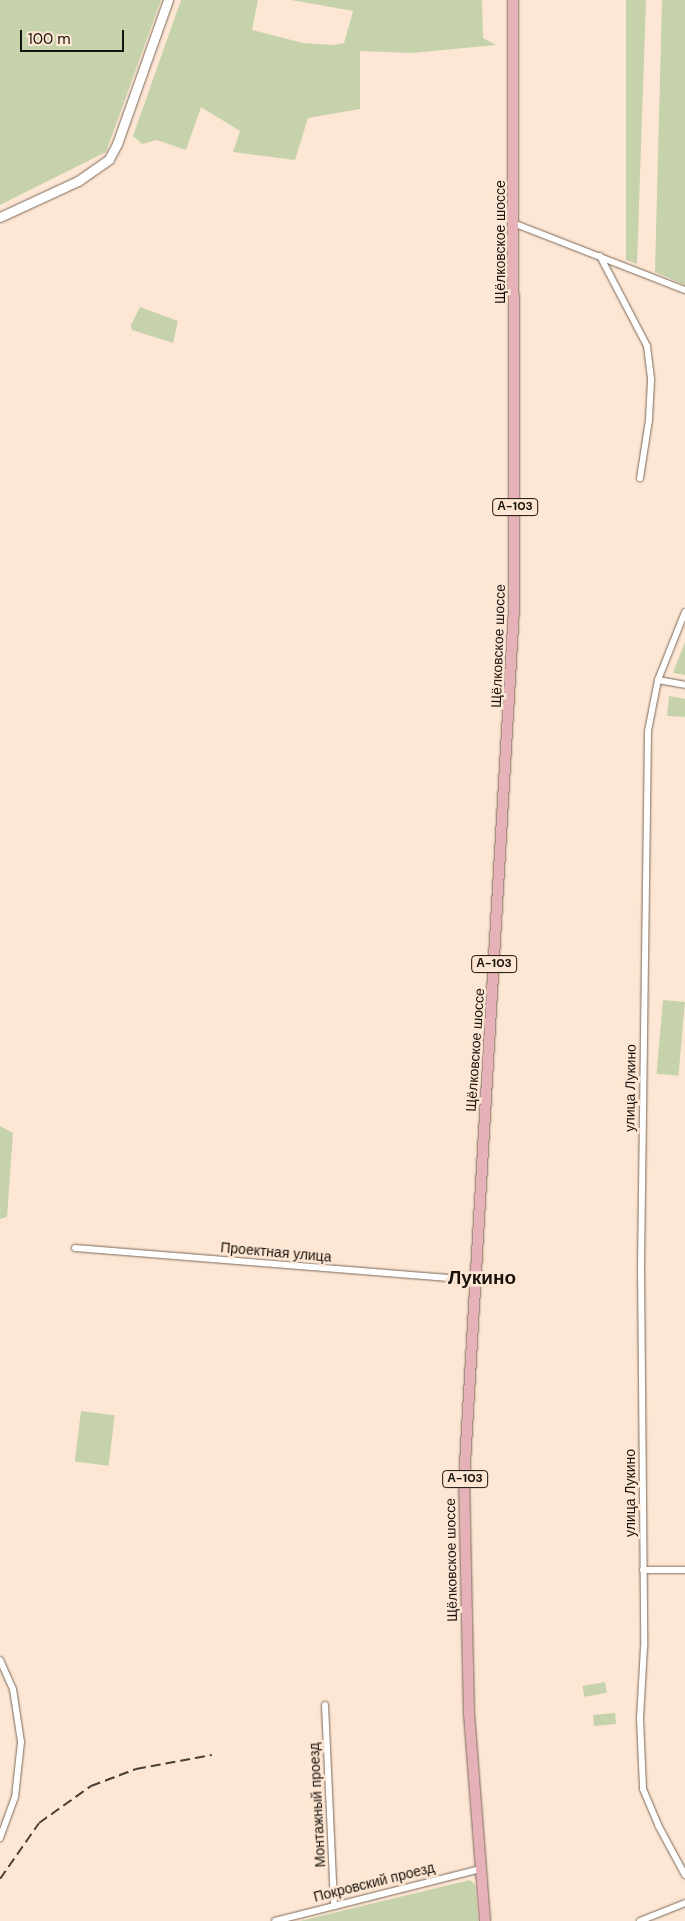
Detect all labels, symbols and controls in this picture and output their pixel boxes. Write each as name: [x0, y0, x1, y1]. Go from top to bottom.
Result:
scale bar: [22, 20, 126, 52]
text: 100 m: [28, 29, 71, 49]
street label: Щёлковское шоссе: [492, 180, 508, 304]
road number: А-103: [491, 498, 539, 516]
street label: Щёлковское шоссе: [487, 584, 509, 708]
road number: А-103: [470, 954, 518, 974]
street label: Щёлковское шоссе: [462, 988, 488, 1112]
street label: улица Лукино: [621, 1044, 639, 1132]
street label: Проектная улица: [220, 1239, 332, 1265]
district label: Лукино: [448, 1267, 516, 1289]
street label: улица Лукино: [622, 1449, 638, 1537]
road number: А-103: [441, 1470, 489, 1488]
street label: Щёлковское шоссе: [442, 1498, 460, 1622]
street label: Монтажный проезд: [305, 1742, 329, 1868]
street label: Покровский проезд: [312, 1859, 436, 1905]

